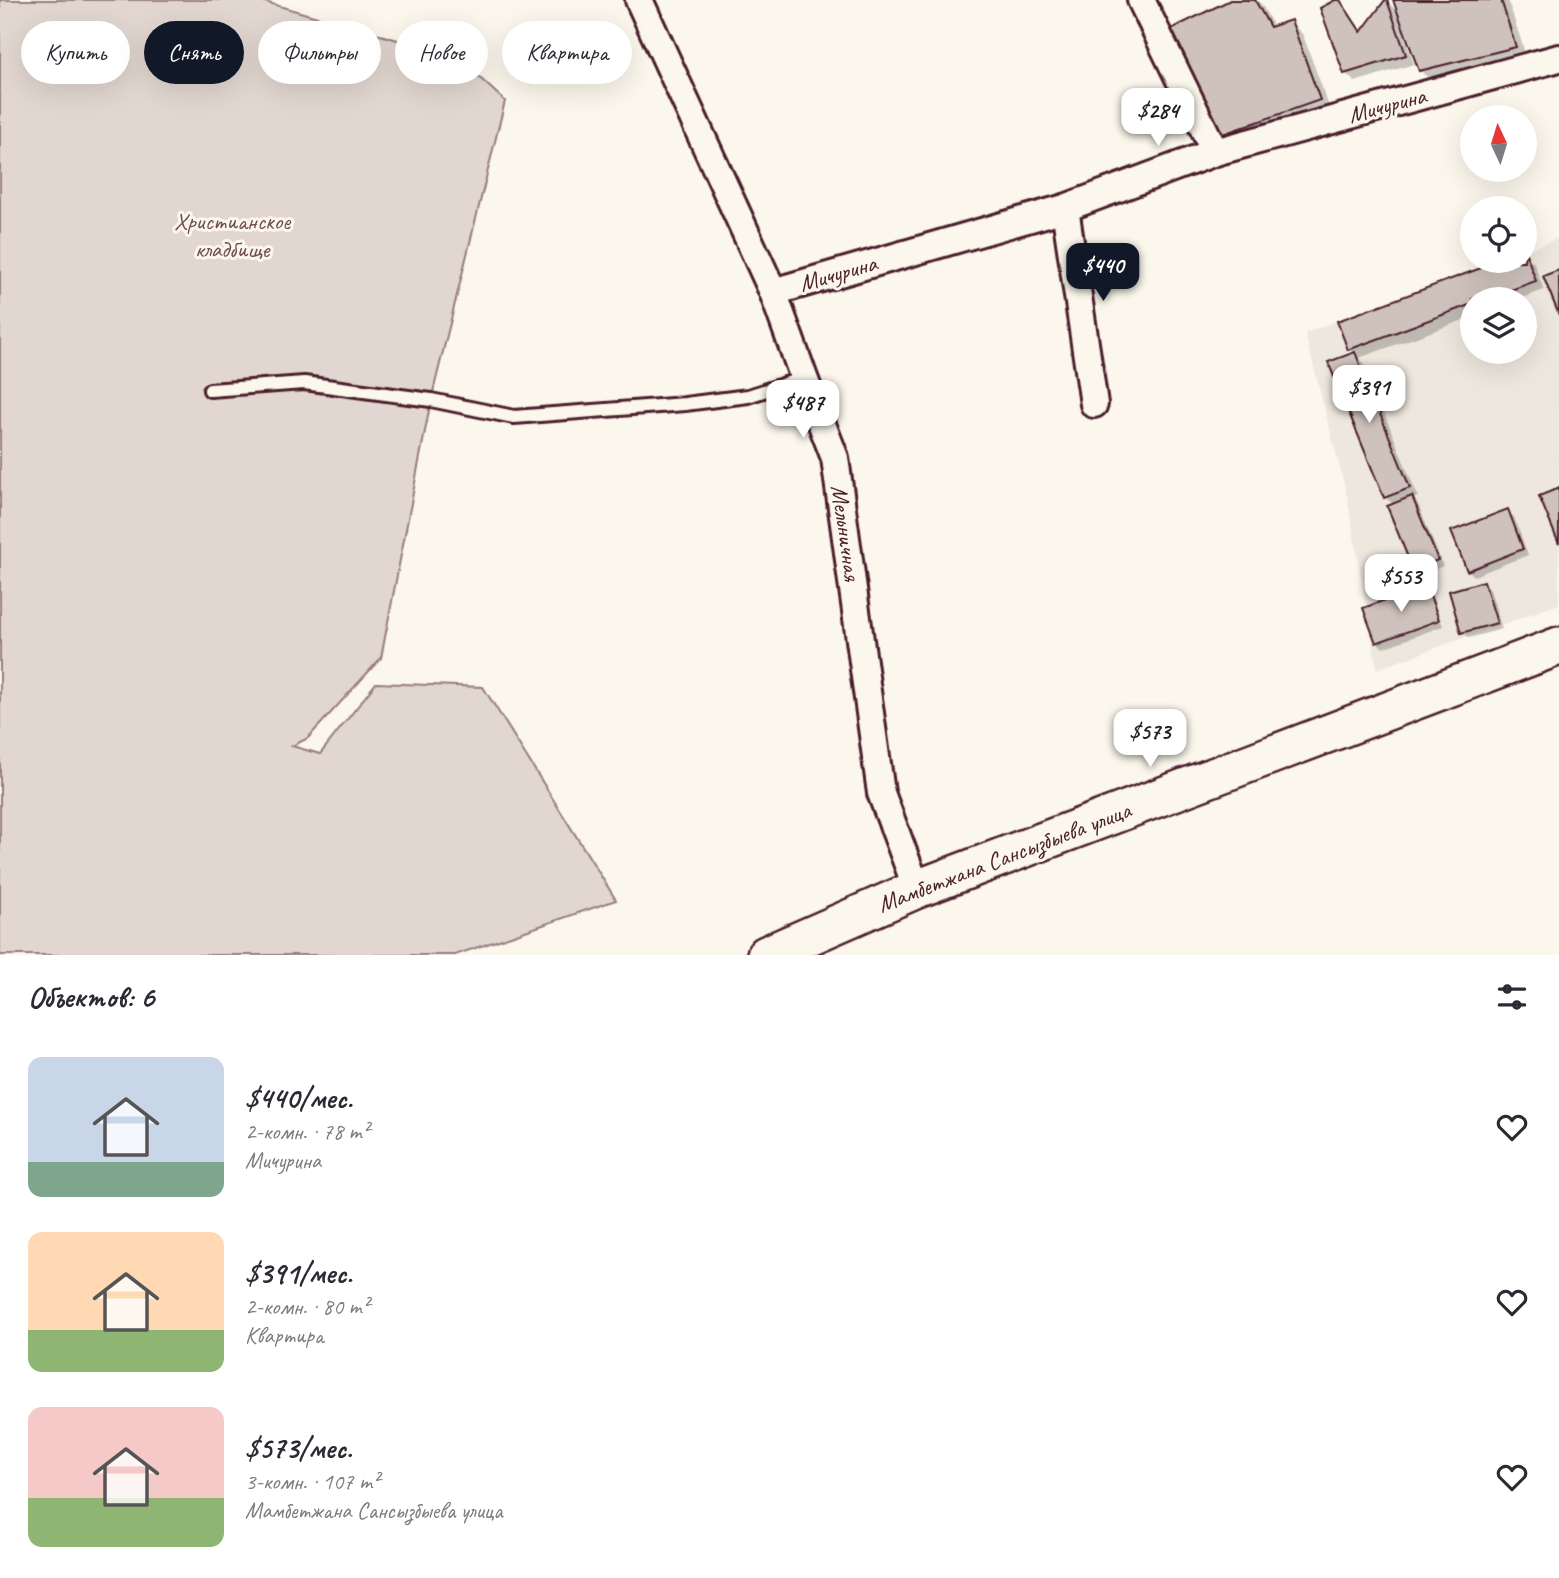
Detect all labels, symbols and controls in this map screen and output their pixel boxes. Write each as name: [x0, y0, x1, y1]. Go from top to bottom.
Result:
chip: Купить: [21, 21, 130, 84]
chip: Снять: [144, 21, 244, 84]
chip: Фильтры: [258, 21, 381, 84]
chip: Новое: [395, 21, 488, 84]
chip: Квартира: [502, 21, 632, 84]
street label: Мичурина: [1345, 80, 1431, 130]
pin: $284: [1117, 88, 1199, 148]
text: $284: [1137, 96, 1179, 125]
north arrow: [1460, 105, 1536, 182]
map controls: [1460, 105, 1537, 364]
button: locate: [1460, 196, 1537, 273]
park label: Христианское кладбище: [174, 206, 292, 264]
pin: $440: [1062, 244, 1144, 303]
street label: Мичурина: [796, 247, 882, 298]
text: $440: [1082, 251, 1124, 280]
button: layers: [1460, 287, 1537, 364]
pin: $391: [1328, 366, 1410, 425]
text: $391: [1348, 373, 1390, 402]
pin: $487: [762, 380, 844, 440]
text: $487: [782, 388, 824, 417]
street label: Мельничная: [824, 483, 868, 584]
pin: $553: [1360, 554, 1442, 614]
text: $553: [1381, 562, 1421, 591]
pin: $573: [1109, 710, 1191, 769]
text: $573: [1130, 717, 1170, 746]
street label: Мамбетжана Сансызбыева улица: [873, 794, 1136, 920]
text: Объектов: 6: [28, 978, 154, 1016]
icon: filters: [1493, 978, 1531, 1016]
text: $440/мес.: [245, 1079, 353, 1117]
icon: home: [84, 1085, 168, 1169]
icon: heart: [1493, 1108, 1531, 1146]
text: 2-комн. · 78 m²: [245, 1117, 369, 1146]
text: Мичурина: [245, 1146, 321, 1175]
text: $391/мес.: [245, 1254, 352, 1292]
icon: home: [84, 1260, 168, 1344]
icon: heart: [1493, 1283, 1531, 1321]
text: 2-комн. · 80 m²: [245, 1292, 369, 1321]
text: Квартира: [245, 1321, 323, 1350]
text: $573/мес.: [245, 1429, 352, 1467]
icon: home: [84, 1435, 168, 1519]
icon: heart: [1493, 1458, 1531, 1496]
text: 3-комн. · 107 m²: [245, 1467, 379, 1496]
text: Мамбетжана Сансызбыева улица: [245, 1496, 502, 1525]

